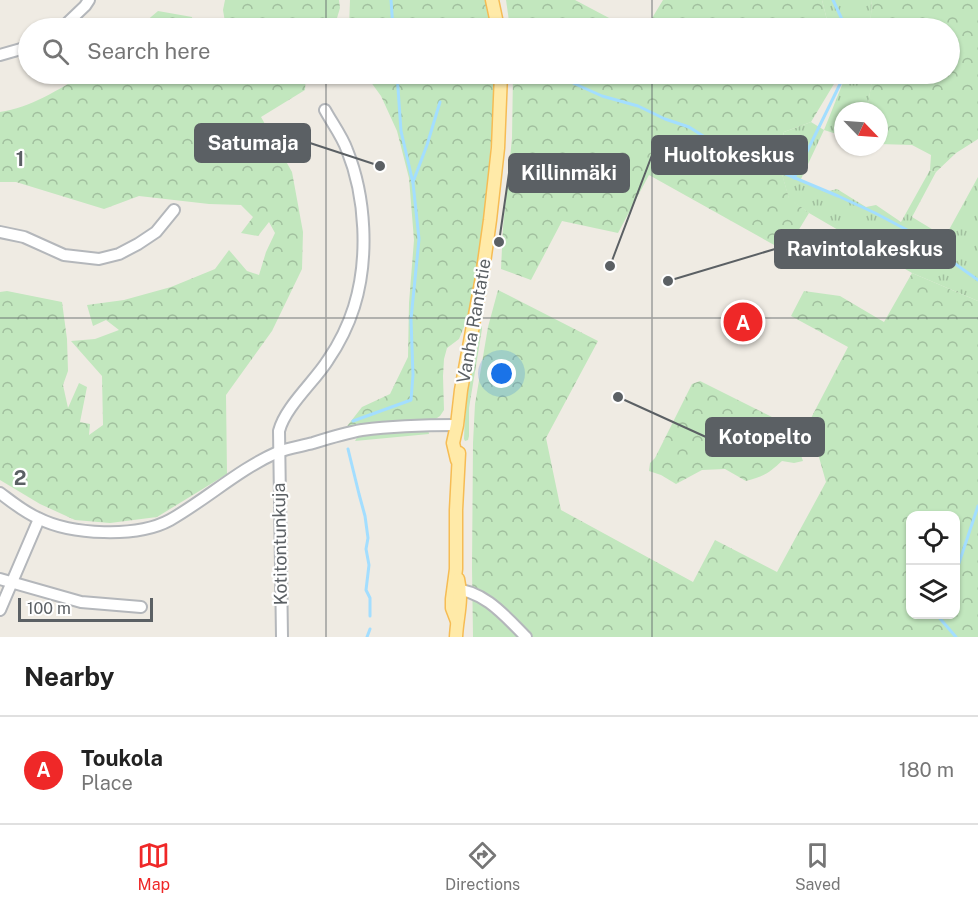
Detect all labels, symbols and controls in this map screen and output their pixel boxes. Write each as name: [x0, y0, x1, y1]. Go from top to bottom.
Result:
search box: [18, 18, 960, 84]
icon: search: [39, 35, 72, 68]
text: Search here: [87, 38, 211, 64]
north arrow: [834, 102, 888, 156]
callout: Satumaja: [195, 124, 310, 162]
text: Satumaja: [207, 131, 299, 155]
callout: Huoltokeskus: [652, 136, 807, 174]
text: Huoltokeskus: [663, 143, 795, 167]
text: 1: [16, 147, 24, 171]
callout: Killinmäki: [509, 154, 629, 192]
text: Killinmäki: [521, 161, 617, 185]
callout: Ravintolakeskus: [775, 230, 955, 268]
text: Ravintolakeskus: [787, 237, 943, 261]
street label: Vanha Rantatie: [452, 257, 495, 385]
pin: A: [724, 300, 762, 344]
your location: [487, 359, 516, 388]
callout: Kotopelto: [706, 418, 824, 456]
text: Kotopelto: [718, 425, 812, 449]
text: 2: [14, 466, 26, 490]
street label: Kotitontunkuja: [268, 482, 291, 606]
map controls: [906, 511, 960, 619]
button: locate: [906, 511, 960, 565]
button: layers: [906, 565, 960, 619]
scale bar: [18, 595, 153, 622]
text: 100 m: [27, 599, 71, 618]
text: Nearby: [24, 661, 114, 692]
text: Toukola: [81, 745, 163, 771]
text: A: [36, 758, 51, 782]
text: 180 m: [899, 758, 954, 782]
text: Place: [81, 771, 133, 795]
tab: Map: [137, 839, 170, 894]
tab: Directions: [445, 839, 520, 894]
tab: Saved: [795, 839, 841, 894]

